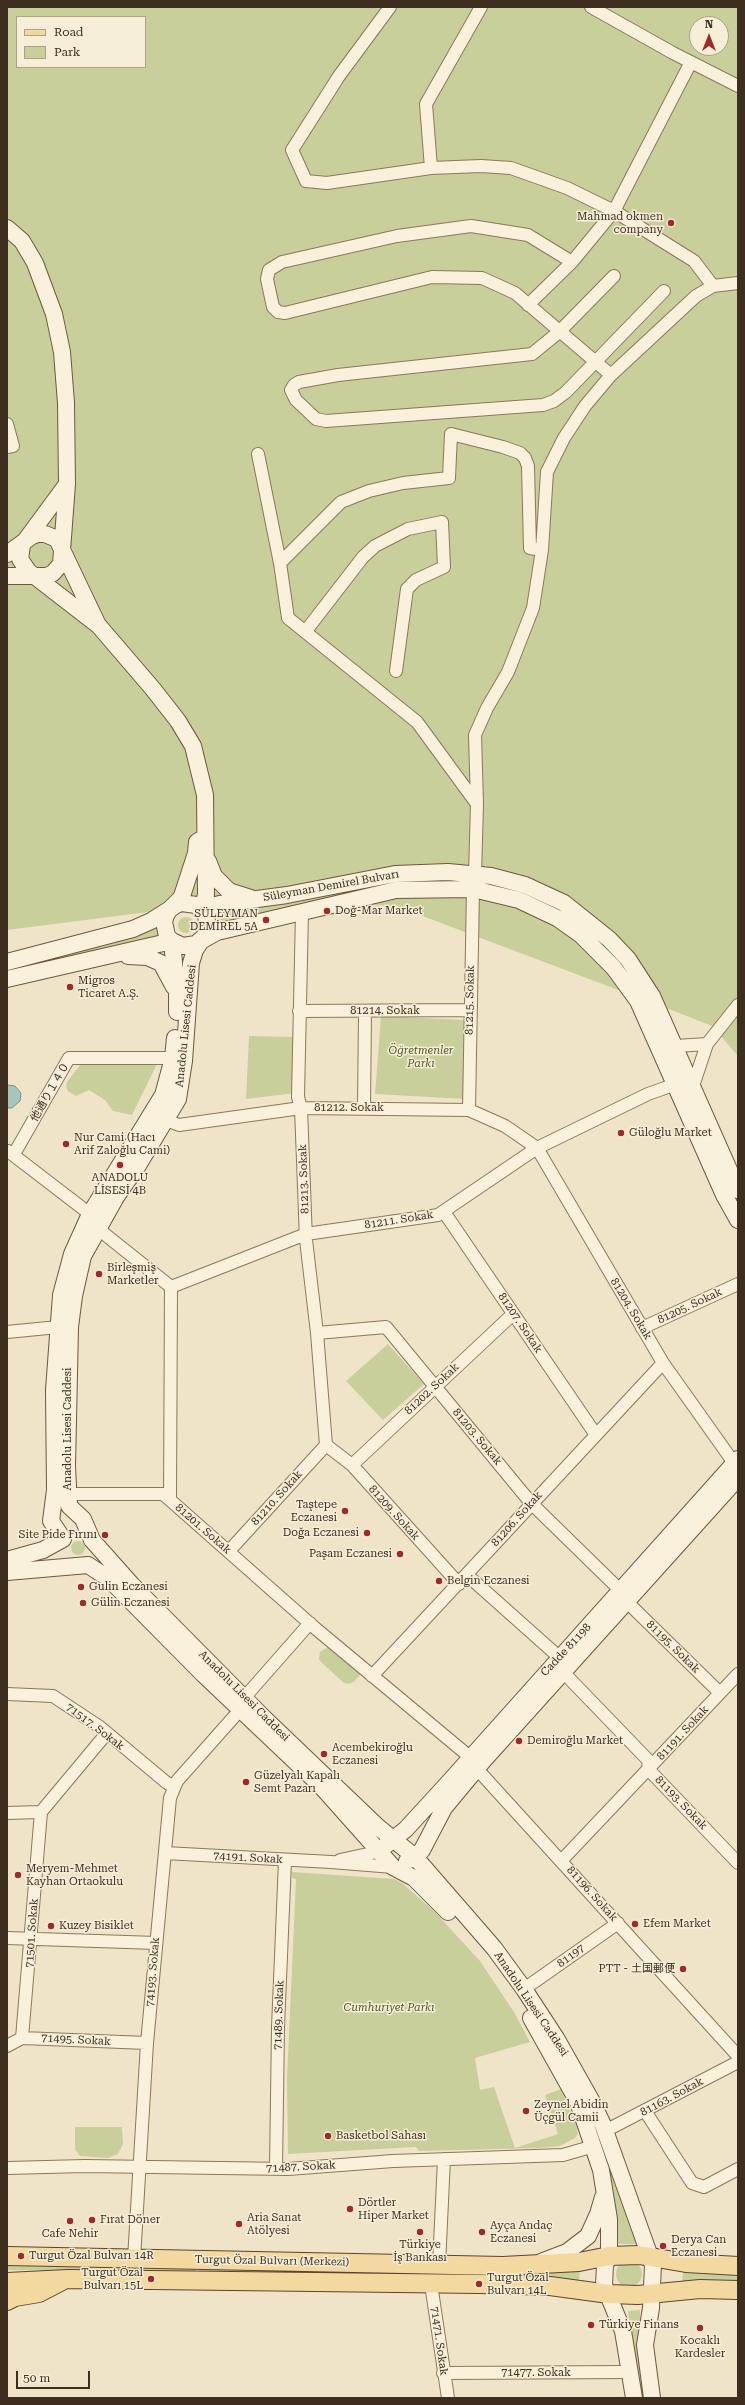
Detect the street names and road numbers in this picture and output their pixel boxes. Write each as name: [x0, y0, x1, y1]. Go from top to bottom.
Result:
street label: Süleyman Demirel Bulvarı: [262, 868, 400, 904]
street label: Anadolu Lisesi Caddesi: [173, 964, 199, 1088]
street label: 81215. Sokak: [463, 965, 477, 1035]
street label: 81214. Sokak: [350, 1004, 420, 1018]
street label: 他通り１４０: [28, 1060, 72, 1124]
street label: 81212. Sokak: [314, 1101, 384, 1115]
street label: 81213. Sokak: [296, 1144, 312, 1214]
street label: 81211. Sokak: [364, 1208, 434, 1232]
street label: 81204. Sokak: [607, 1276, 655, 1342]
street label: 81205. Sokak: [656, 1285, 724, 1327]
street label: 81207. Sokak: [495, 1290, 545, 1356]
street label: 81202. Sokak: [402, 1360, 462, 1418]
street label: Anadolu Lisesi Caddesi: [61, 1367, 75, 1491]
street label: 81203. Sokak: [450, 1406, 504, 1468]
street label: 81210. Sokak: [249, 1468, 305, 1528]
street label: 81209. Sokak: [366, 1483, 422, 1543]
street label: 81206. Sokak: [489, 1489, 545, 1549]
street label: 81201. Sokak: [172, 1501, 234, 1557]
street label: 81195. Sokak: [643, 1618, 703, 1676]
street label: Cadde 81198: [538, 1621, 594, 1679]
street label: Anadolu Lisesi Caddesi: [196, 1648, 292, 1744]
street label: 71517. Sokak: [63, 1701, 127, 1753]
street label: 81191. Sokak: [654, 1703, 712, 1763]
street label: 81193. Sokak: [652, 1773, 710, 1833]
street label: 74191. Sokak: [213, 1850, 283, 1866]
street label: 81196. Sokak: [564, 1864, 620, 1924]
street label: 71501. Sokak: [23, 1898, 41, 1968]
street label: 74193. Sokak: [143, 1937, 163, 2007]
street label: 81197: [555, 1942, 587, 1970]
street label: Anadolu Lisesi Caddesi: [491, 1949, 571, 2059]
street label: 71489. Sokak: [271, 1980, 287, 2050]
street label: 71495. Sokak: [41, 2032, 111, 2048]
street label: 81163. Sokak: [638, 2075, 706, 2119]
street label: 71487. Sokak: [266, 2159, 336, 2175]
street label: Turgut Özal Bulvarı (Merkezi): [195, 2253, 349, 2269]
street label: 71471. Sokak: [428, 2306, 450, 2376]
street label: 71477. Sokak: [501, 2366, 571, 2380]

